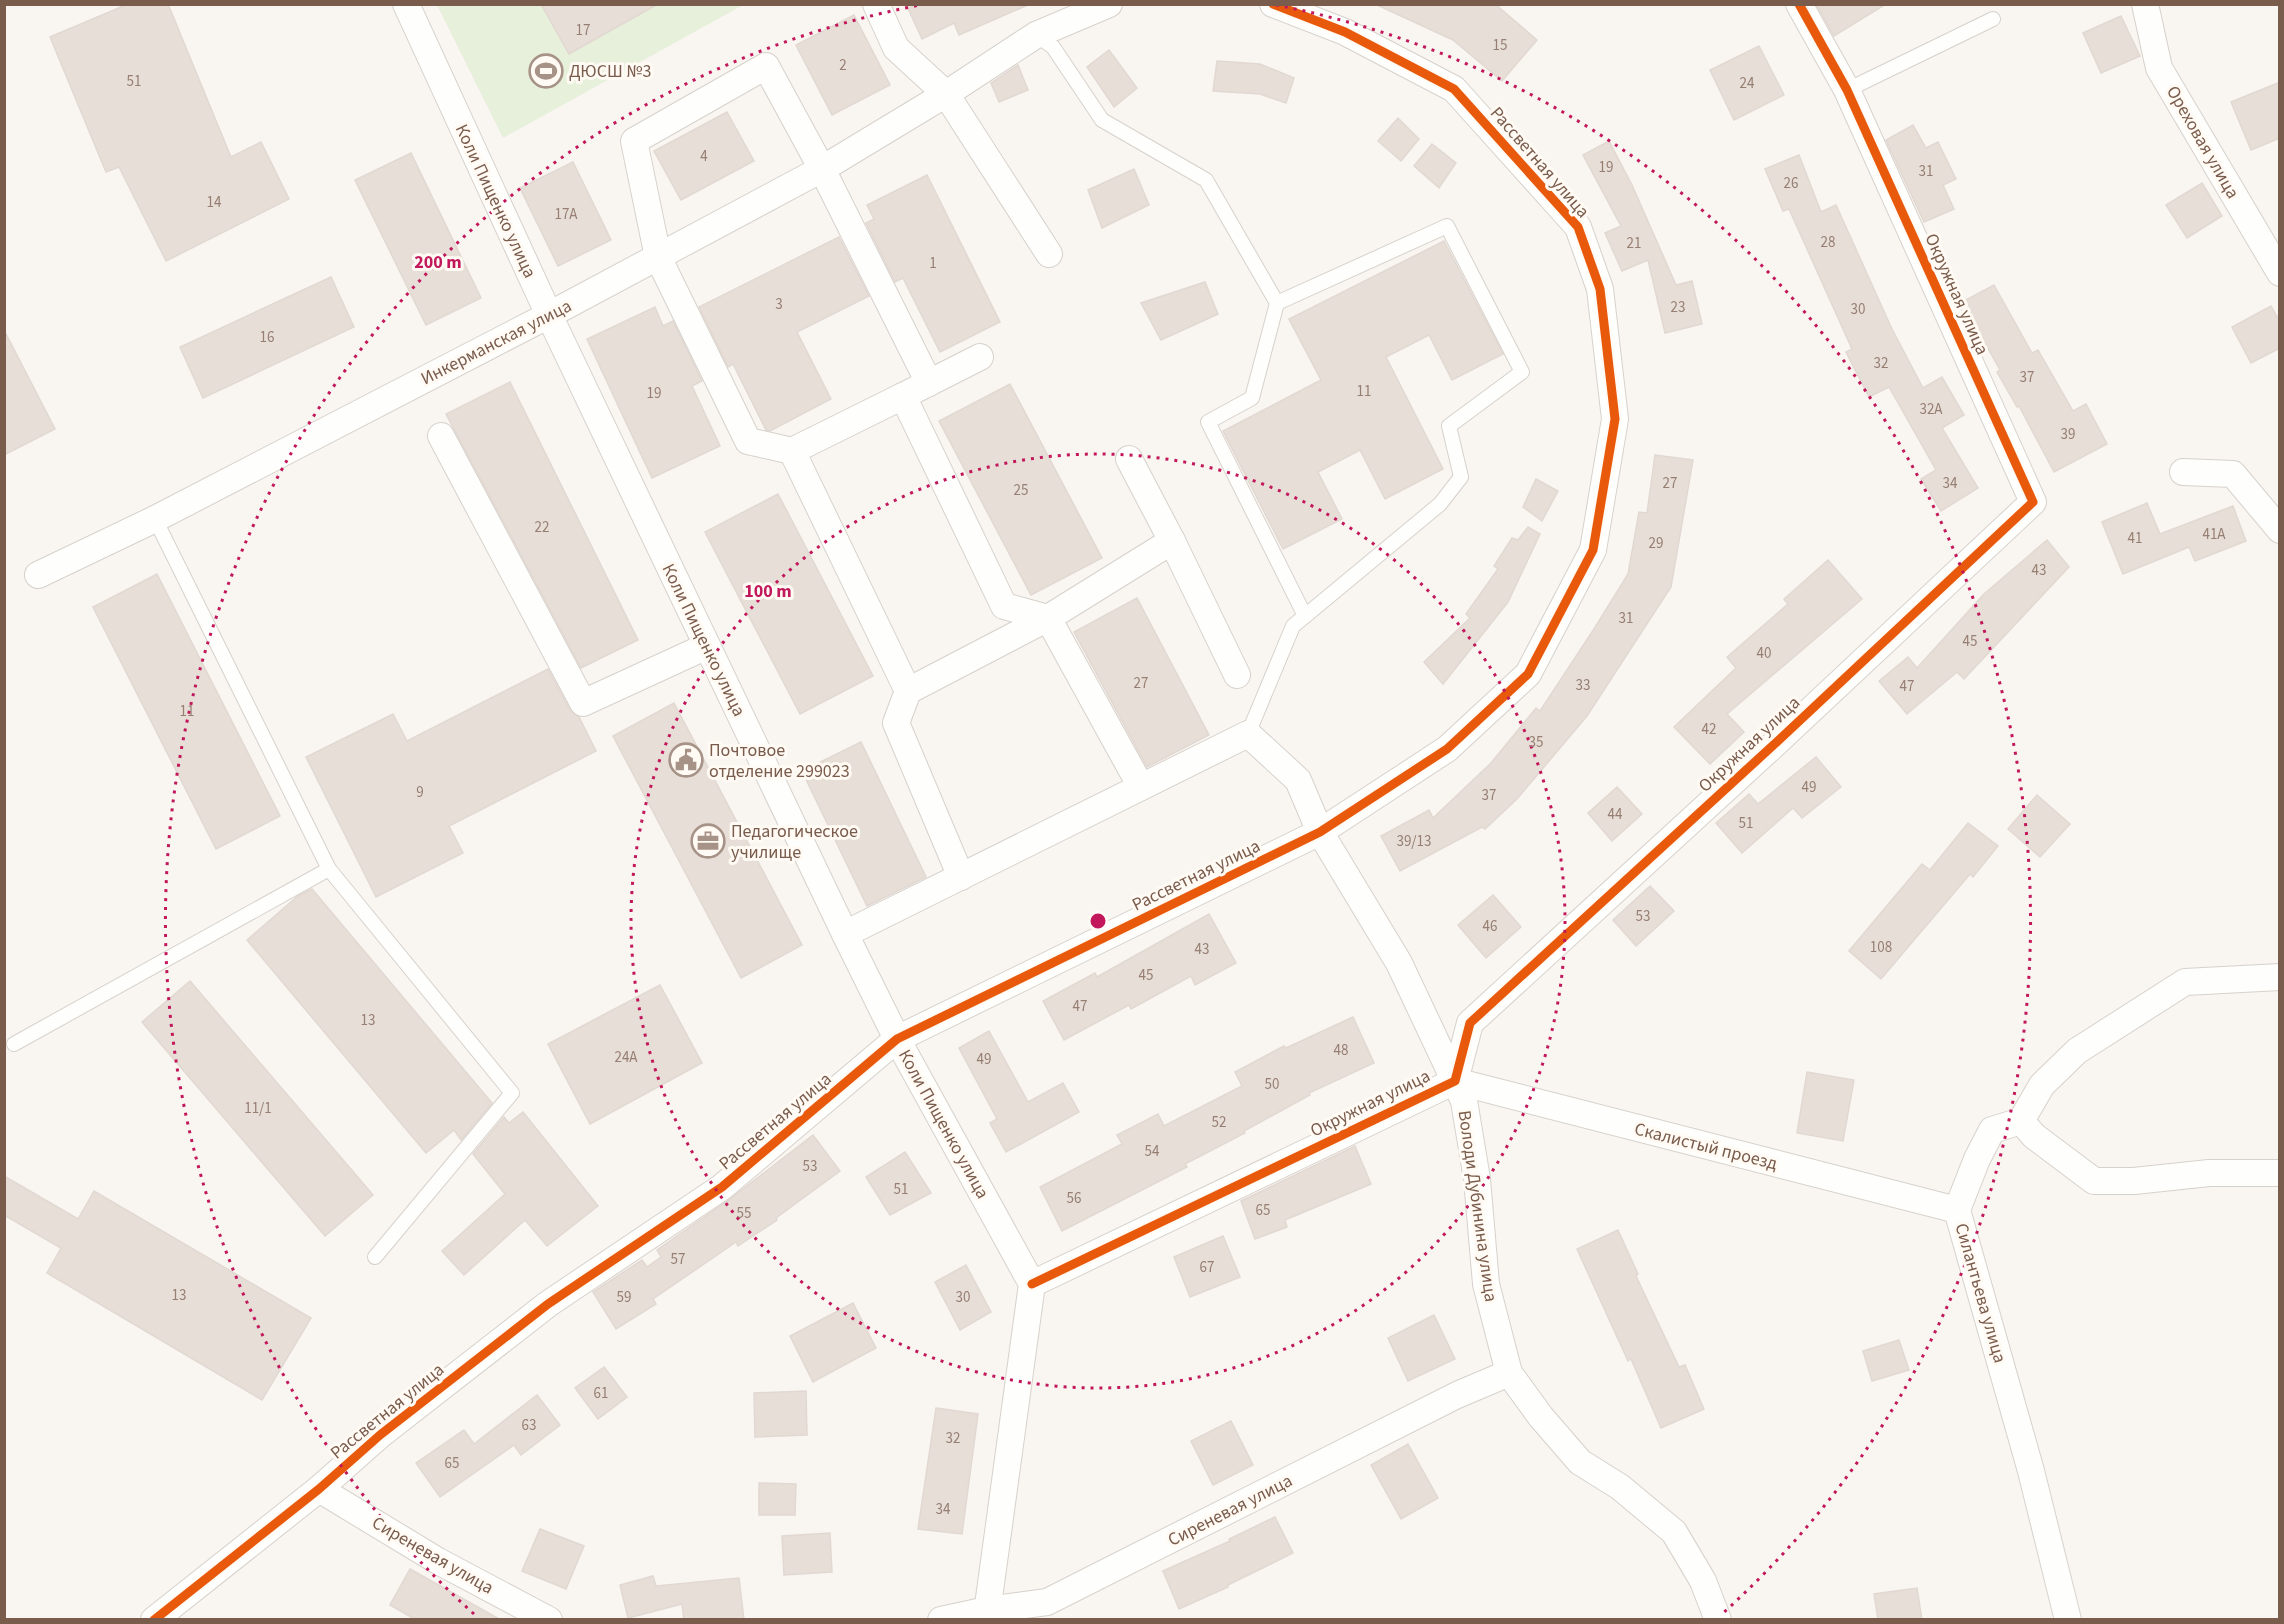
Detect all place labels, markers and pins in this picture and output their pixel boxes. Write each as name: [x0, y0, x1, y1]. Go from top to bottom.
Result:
sports icon: ДЮСШ №3: [528, 53, 564, 89]
place label: ДЮСШ №3: [569, 59, 651, 84]
place label: Почтовое отделение 299023: [709, 738, 850, 784]
public building icon: Почтовое отделение 299023: [668, 742, 704, 778]
place label: Педагогическое училище: [731, 819, 858, 865]
office icon: Педагогическое училище: [690, 823, 726, 859]
centre of rings: [1088, 911, 1108, 931]

